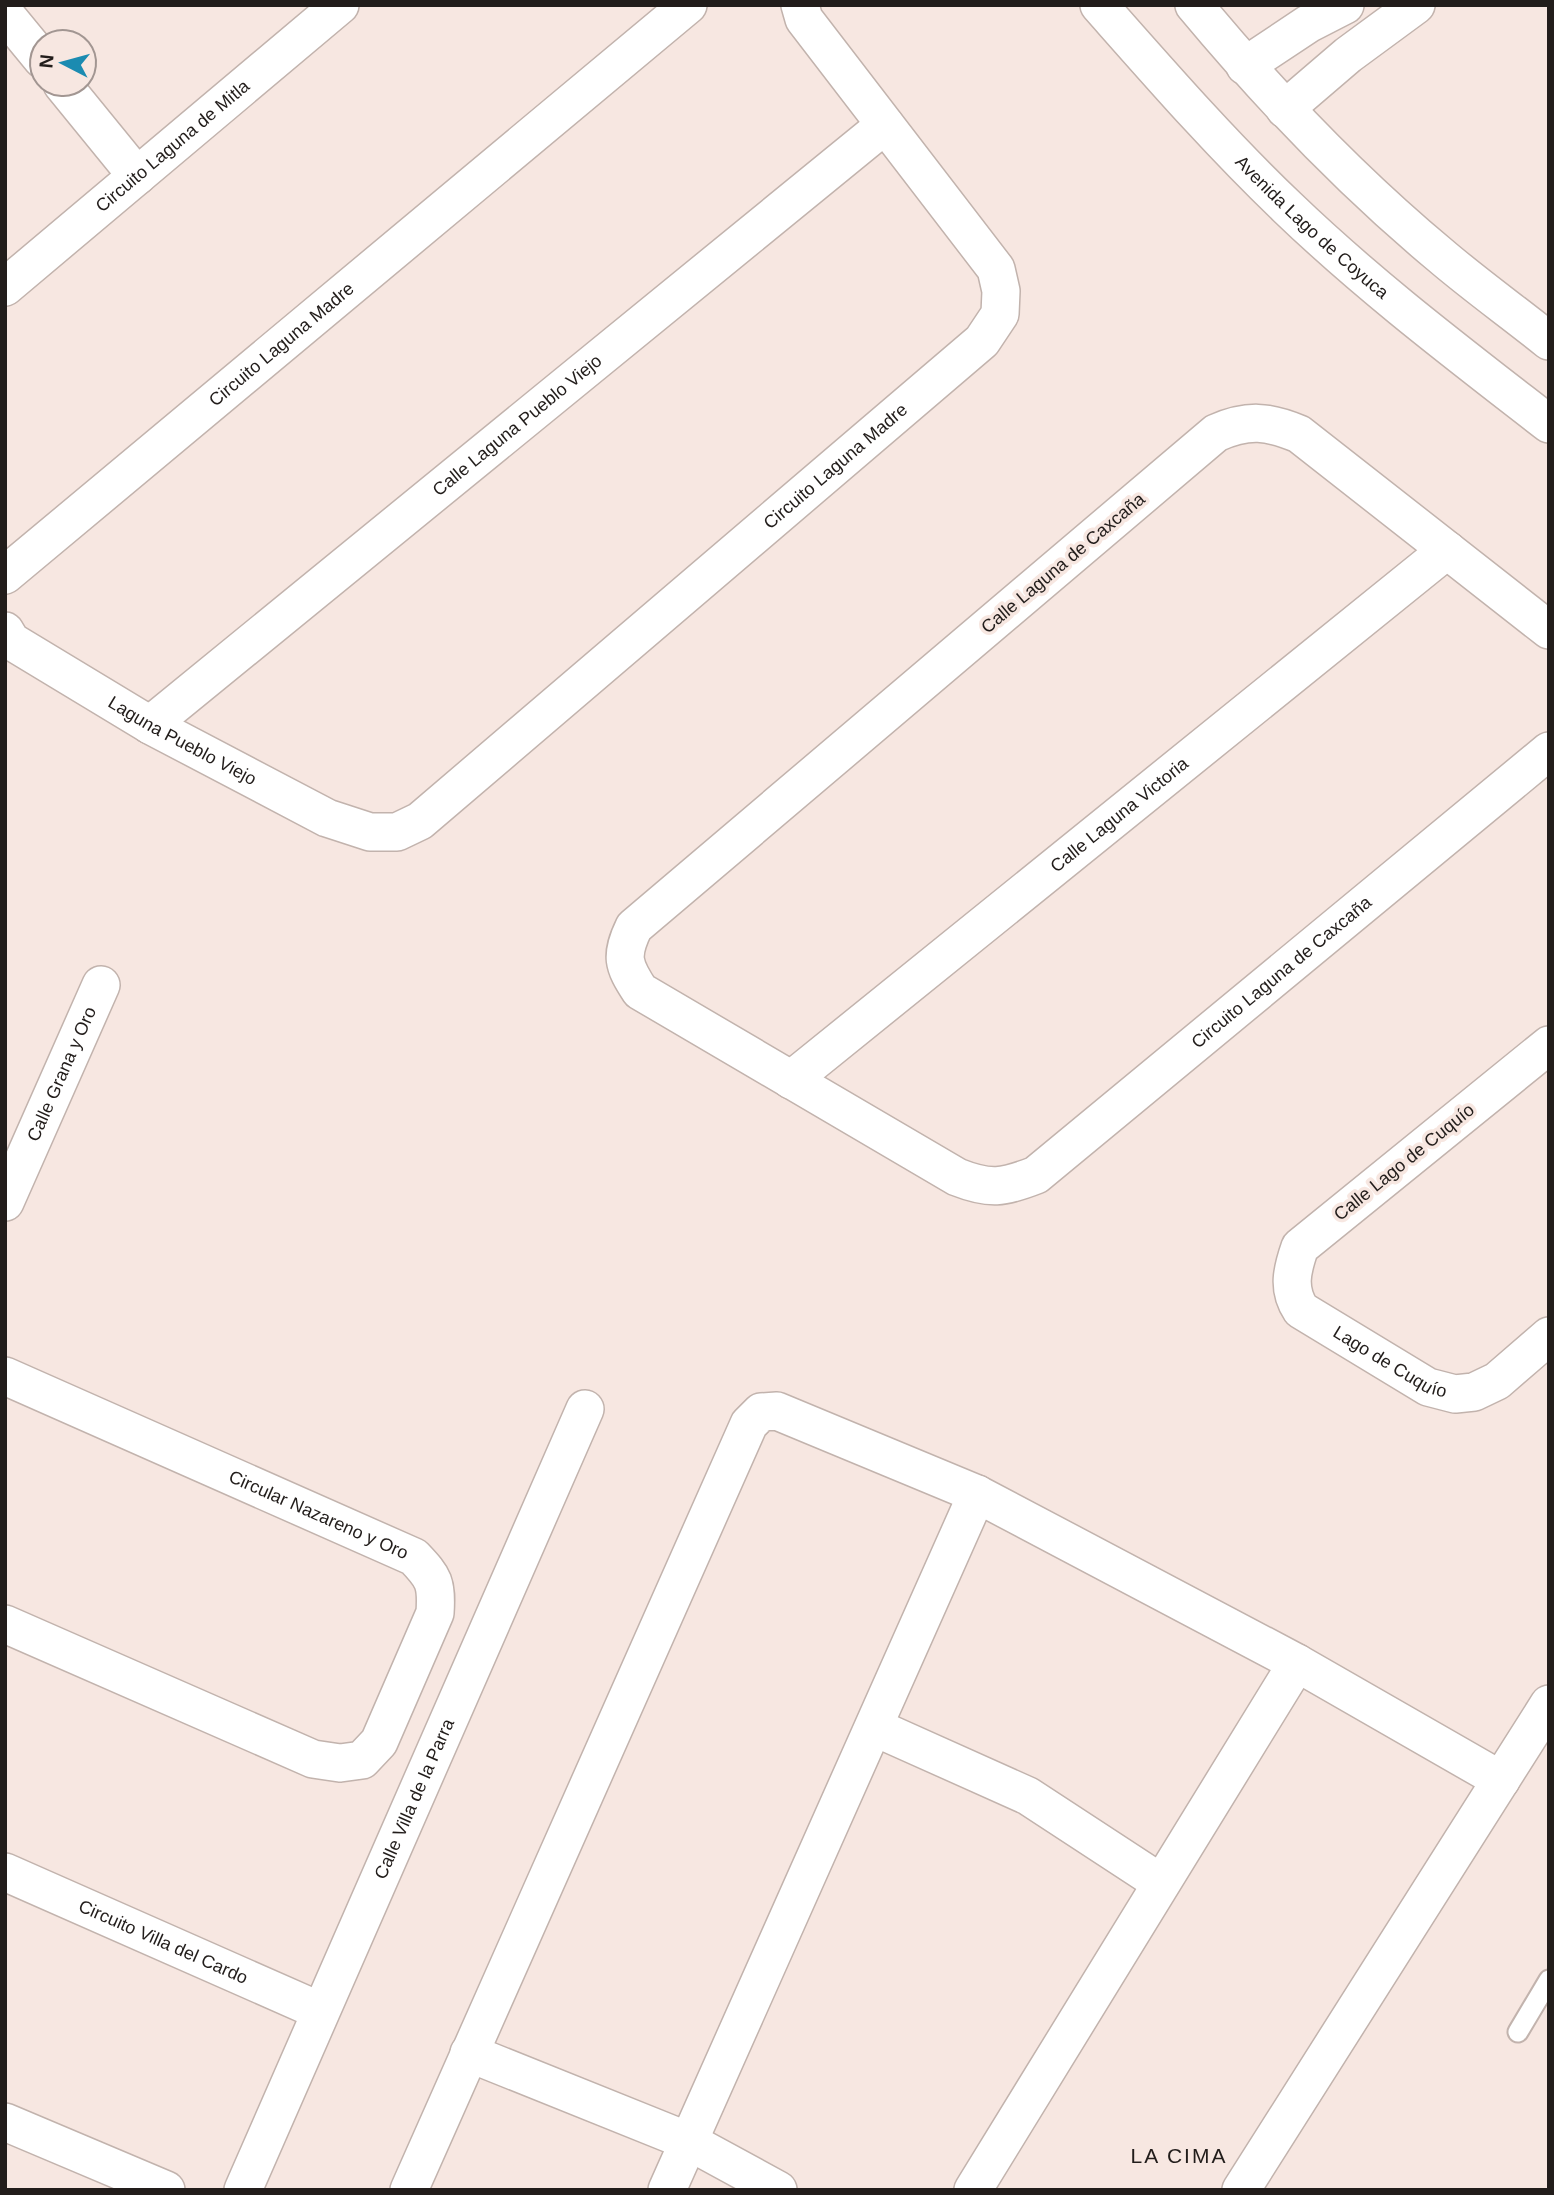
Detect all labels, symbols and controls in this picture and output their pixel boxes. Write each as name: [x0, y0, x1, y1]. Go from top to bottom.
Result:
north arrow: [28, 28, 98, 98]
text: N: [35, 53, 58, 69]
street label: Circuito Laguna de Mitla: [92, 75, 254, 216]
street label: Avenida Lago de Coyuca: [1231, 152, 1393, 303]
street label: Circuito Laguna Madre: [205, 278, 358, 410]
street label: Calle Laguna Pueblo Viejo: [429, 350, 606, 500]
street label: Circuito Laguna Madre: [760, 399, 911, 533]
street label: Calle Laguna de Caxcaña: [977, 488, 1150, 637]
street label: Laguna Pueblo Viejo: [105, 692, 260, 789]
street label: Calle Laguna Victoria: [1047, 753, 1193, 876]
street label: Circuito Laguna de Caxcaña: [1187, 891, 1376, 1052]
street label: Calle Grana y Oro: [23, 1004, 100, 1144]
street label: Calle Lago de Cuquío: [1330, 1099, 1478, 1225]
street label: Lago de Cuquío: [1330, 1322, 1449, 1401]
street label: Circular Nazareno y Oro: [226, 1466, 411, 1563]
street label: Calle Villa de la Parra: [370, 1715, 459, 1882]
street label: Circuito Villa del Cardo: [76, 1896, 251, 1988]
district label: LA CIMA: [1131, 2144, 1227, 2167]

